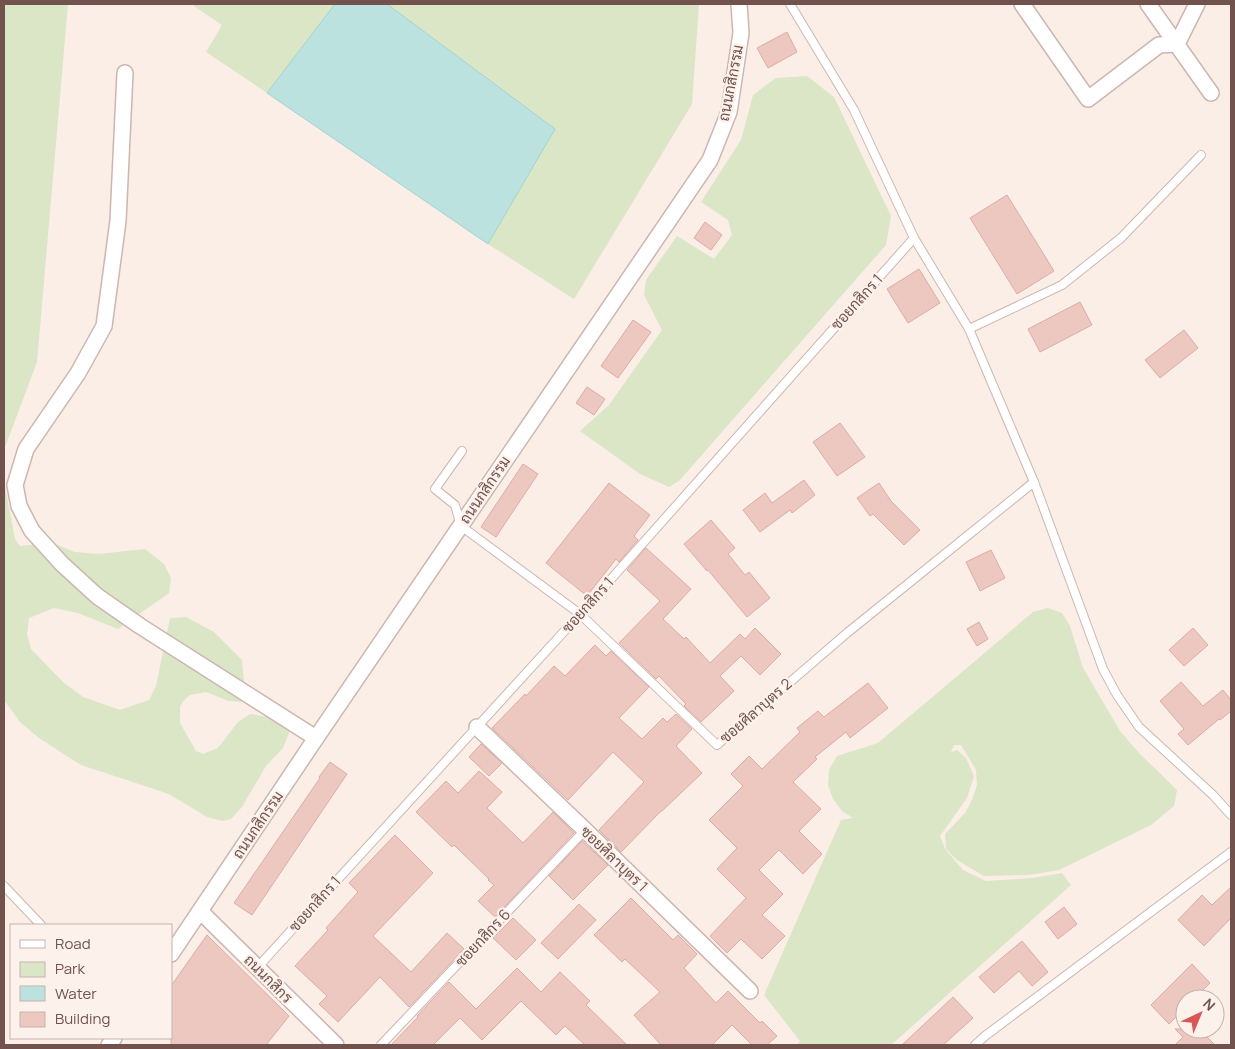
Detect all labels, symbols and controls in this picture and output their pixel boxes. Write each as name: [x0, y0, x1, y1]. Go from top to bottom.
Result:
street label: ถนนกสิกรรม: [713, 43, 748, 123]
street label: ซอยกสิกร 1: [826, 269, 887, 334]
street label: ถนนกสิกรรม: [454, 452, 515, 528]
street label: ซอยกสิกร 1: [557, 572, 618, 637]
street label: ซอยศิลาบุตร 2: [715, 673, 797, 749]
street label: ถนนกสิกรรม: [227, 787, 288, 863]
street label: ซอยศิลาบุตร 1: [575, 821, 653, 897]
street label: ซอยกสิกร 1: [284, 871, 345, 936]
street label: ซอยกสิกร 6: [450, 904, 515, 971]
legend: [10, 924, 172, 1039]
text: Road: [55, 933, 91, 954]
street label: ถนนกสิกร: [239, 950, 297, 1008]
text: Park: [55, 958, 85, 979]
text: Water: [55, 983, 97, 1004]
north arrow: [1175, 989, 1225, 1039]
text: N: [1199, 994, 1220, 1015]
text: Building: [55, 1008, 110, 1029]

